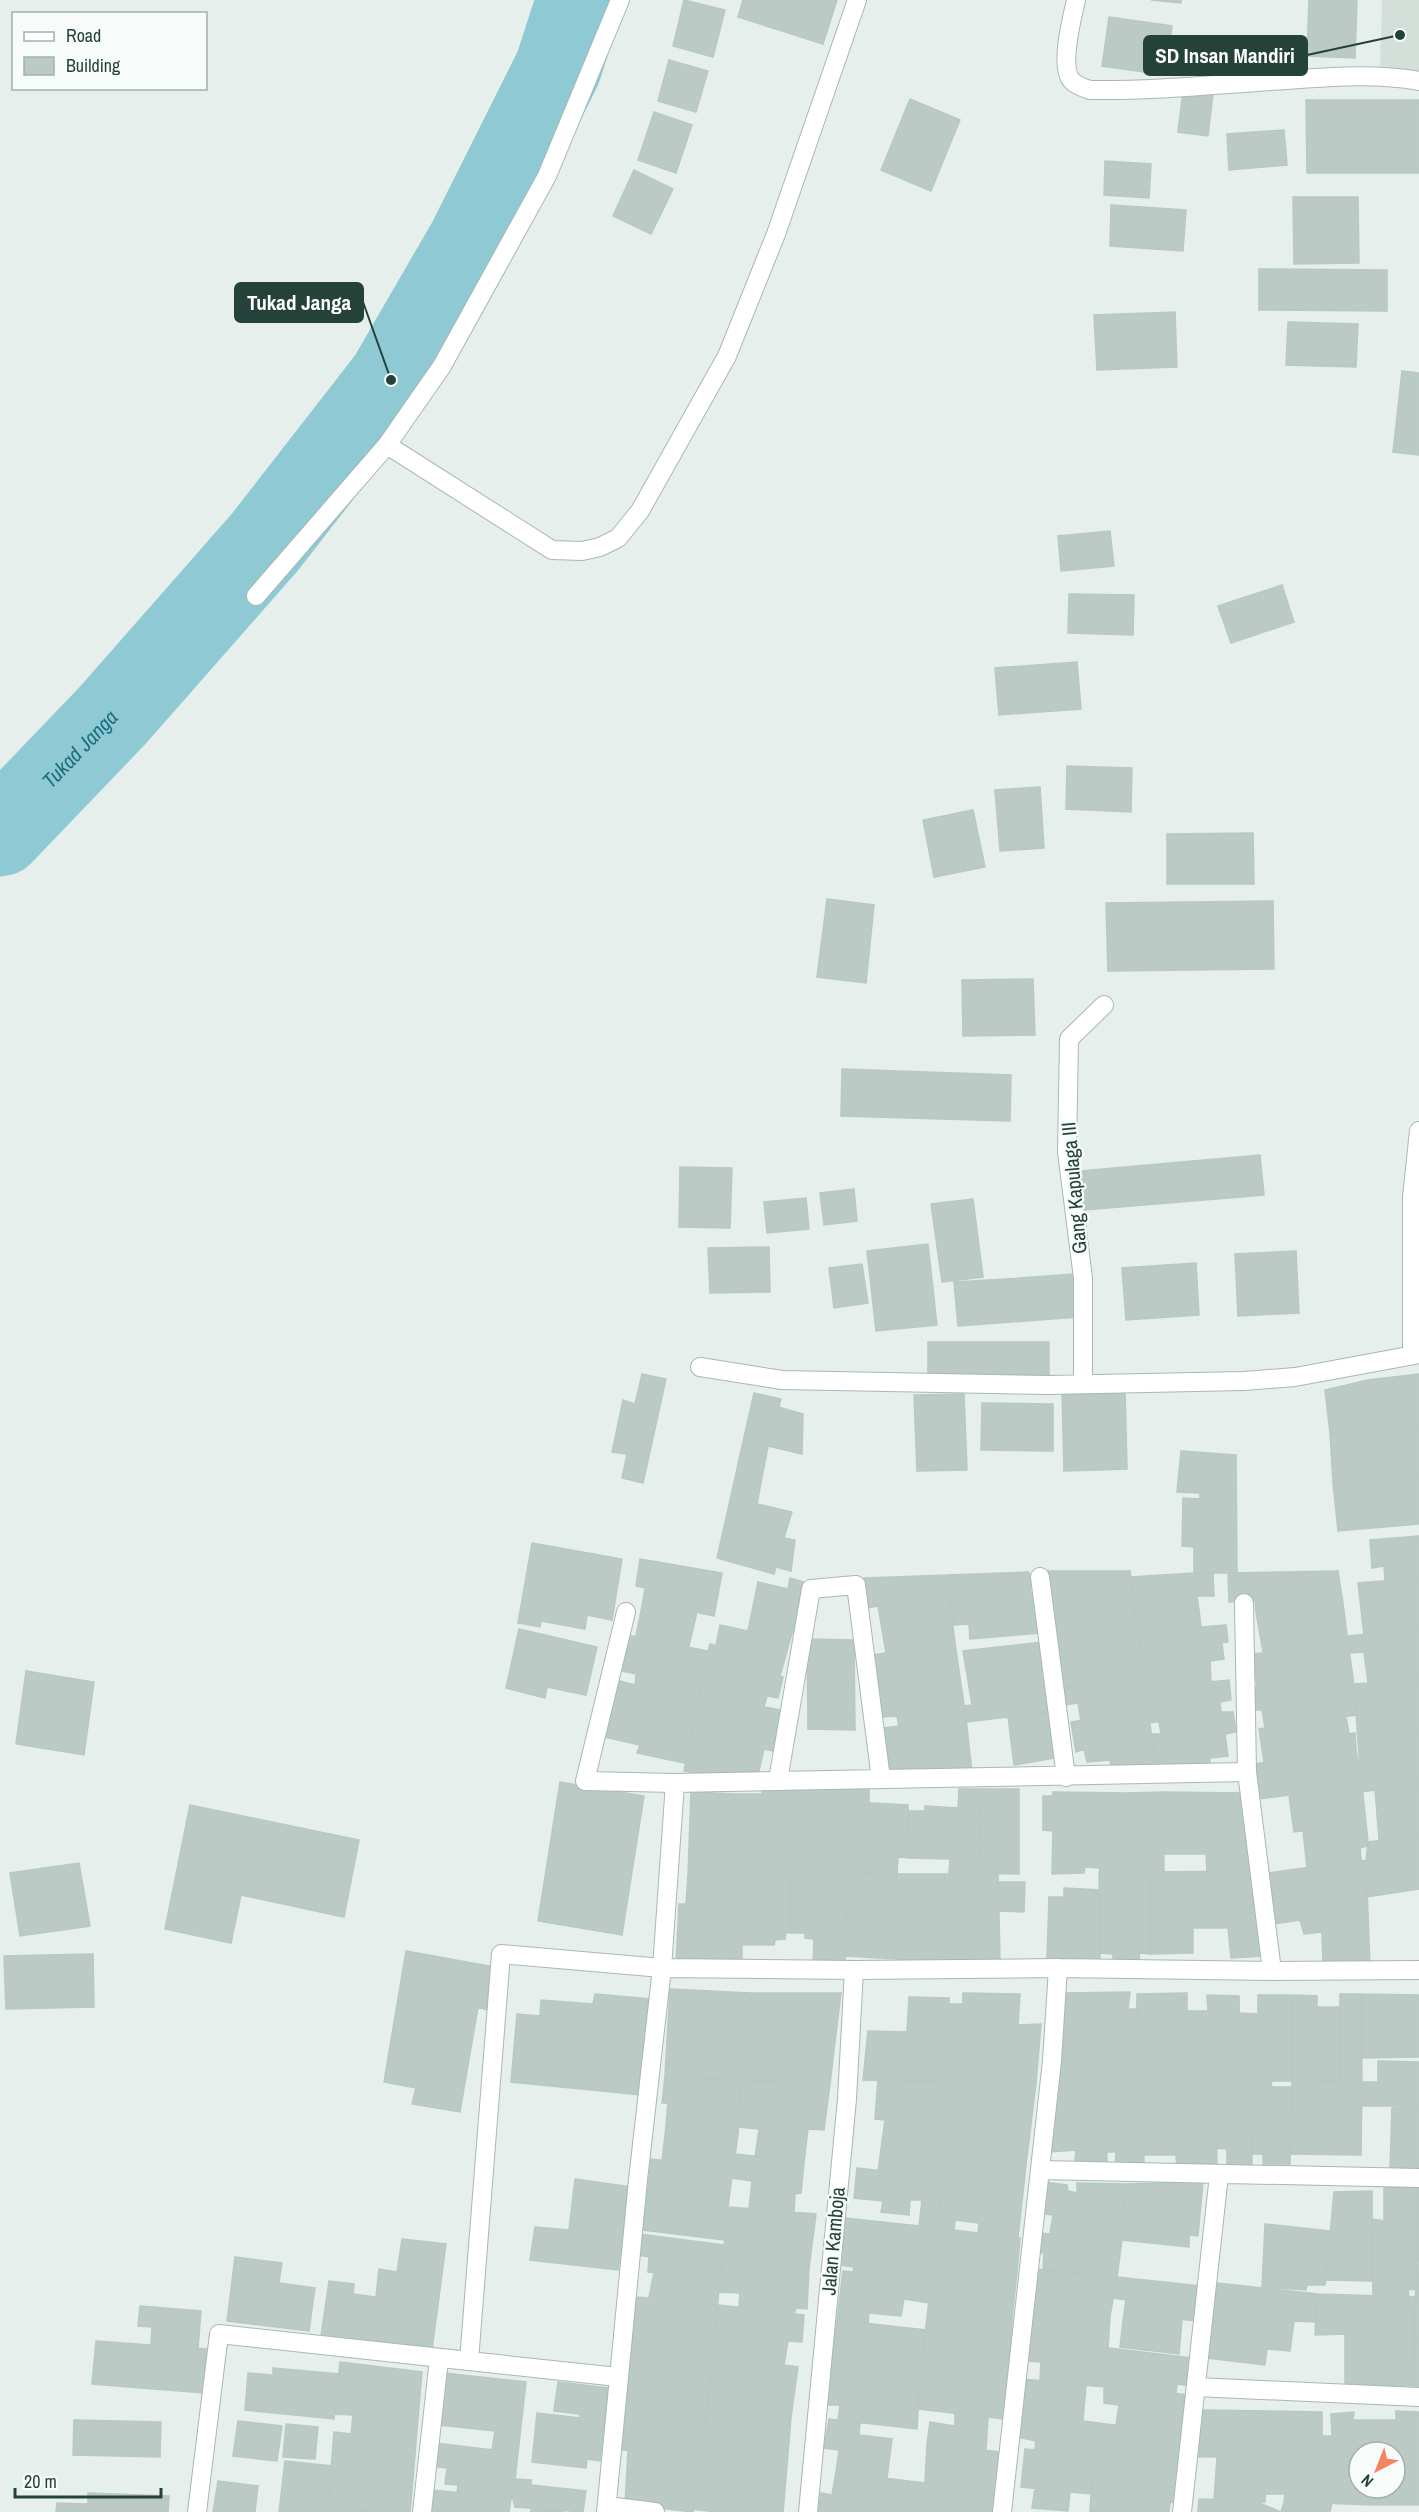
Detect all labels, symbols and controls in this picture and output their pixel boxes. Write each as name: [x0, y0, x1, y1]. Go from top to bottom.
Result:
legend: [12, 12, 207, 90]
text: Road: [66, 23, 101, 48]
callout: SD Insan Mandiri: [1144, 36, 1307, 75]
text: SD Insan Mandiri: [1155, 41, 1295, 70]
text: Building: [66, 53, 121, 78]
callout: Tukad Janga: [235, 283, 363, 322]
text: Tukad Janga: [247, 288, 351, 317]
water label: Tukad Janga: [35, 703, 124, 794]
street label: Gang Kapulaga III: [1054, 1121, 1093, 1255]
street label: Jalan Kamboja: [814, 2186, 851, 2296]
north arrow: [1347, 2440, 1407, 2500]
scale bar: [15, 2461, 160, 2499]
text: 20 m: [24, 2469, 57, 2494]
text: N: [1356, 2470, 1378, 2492]

